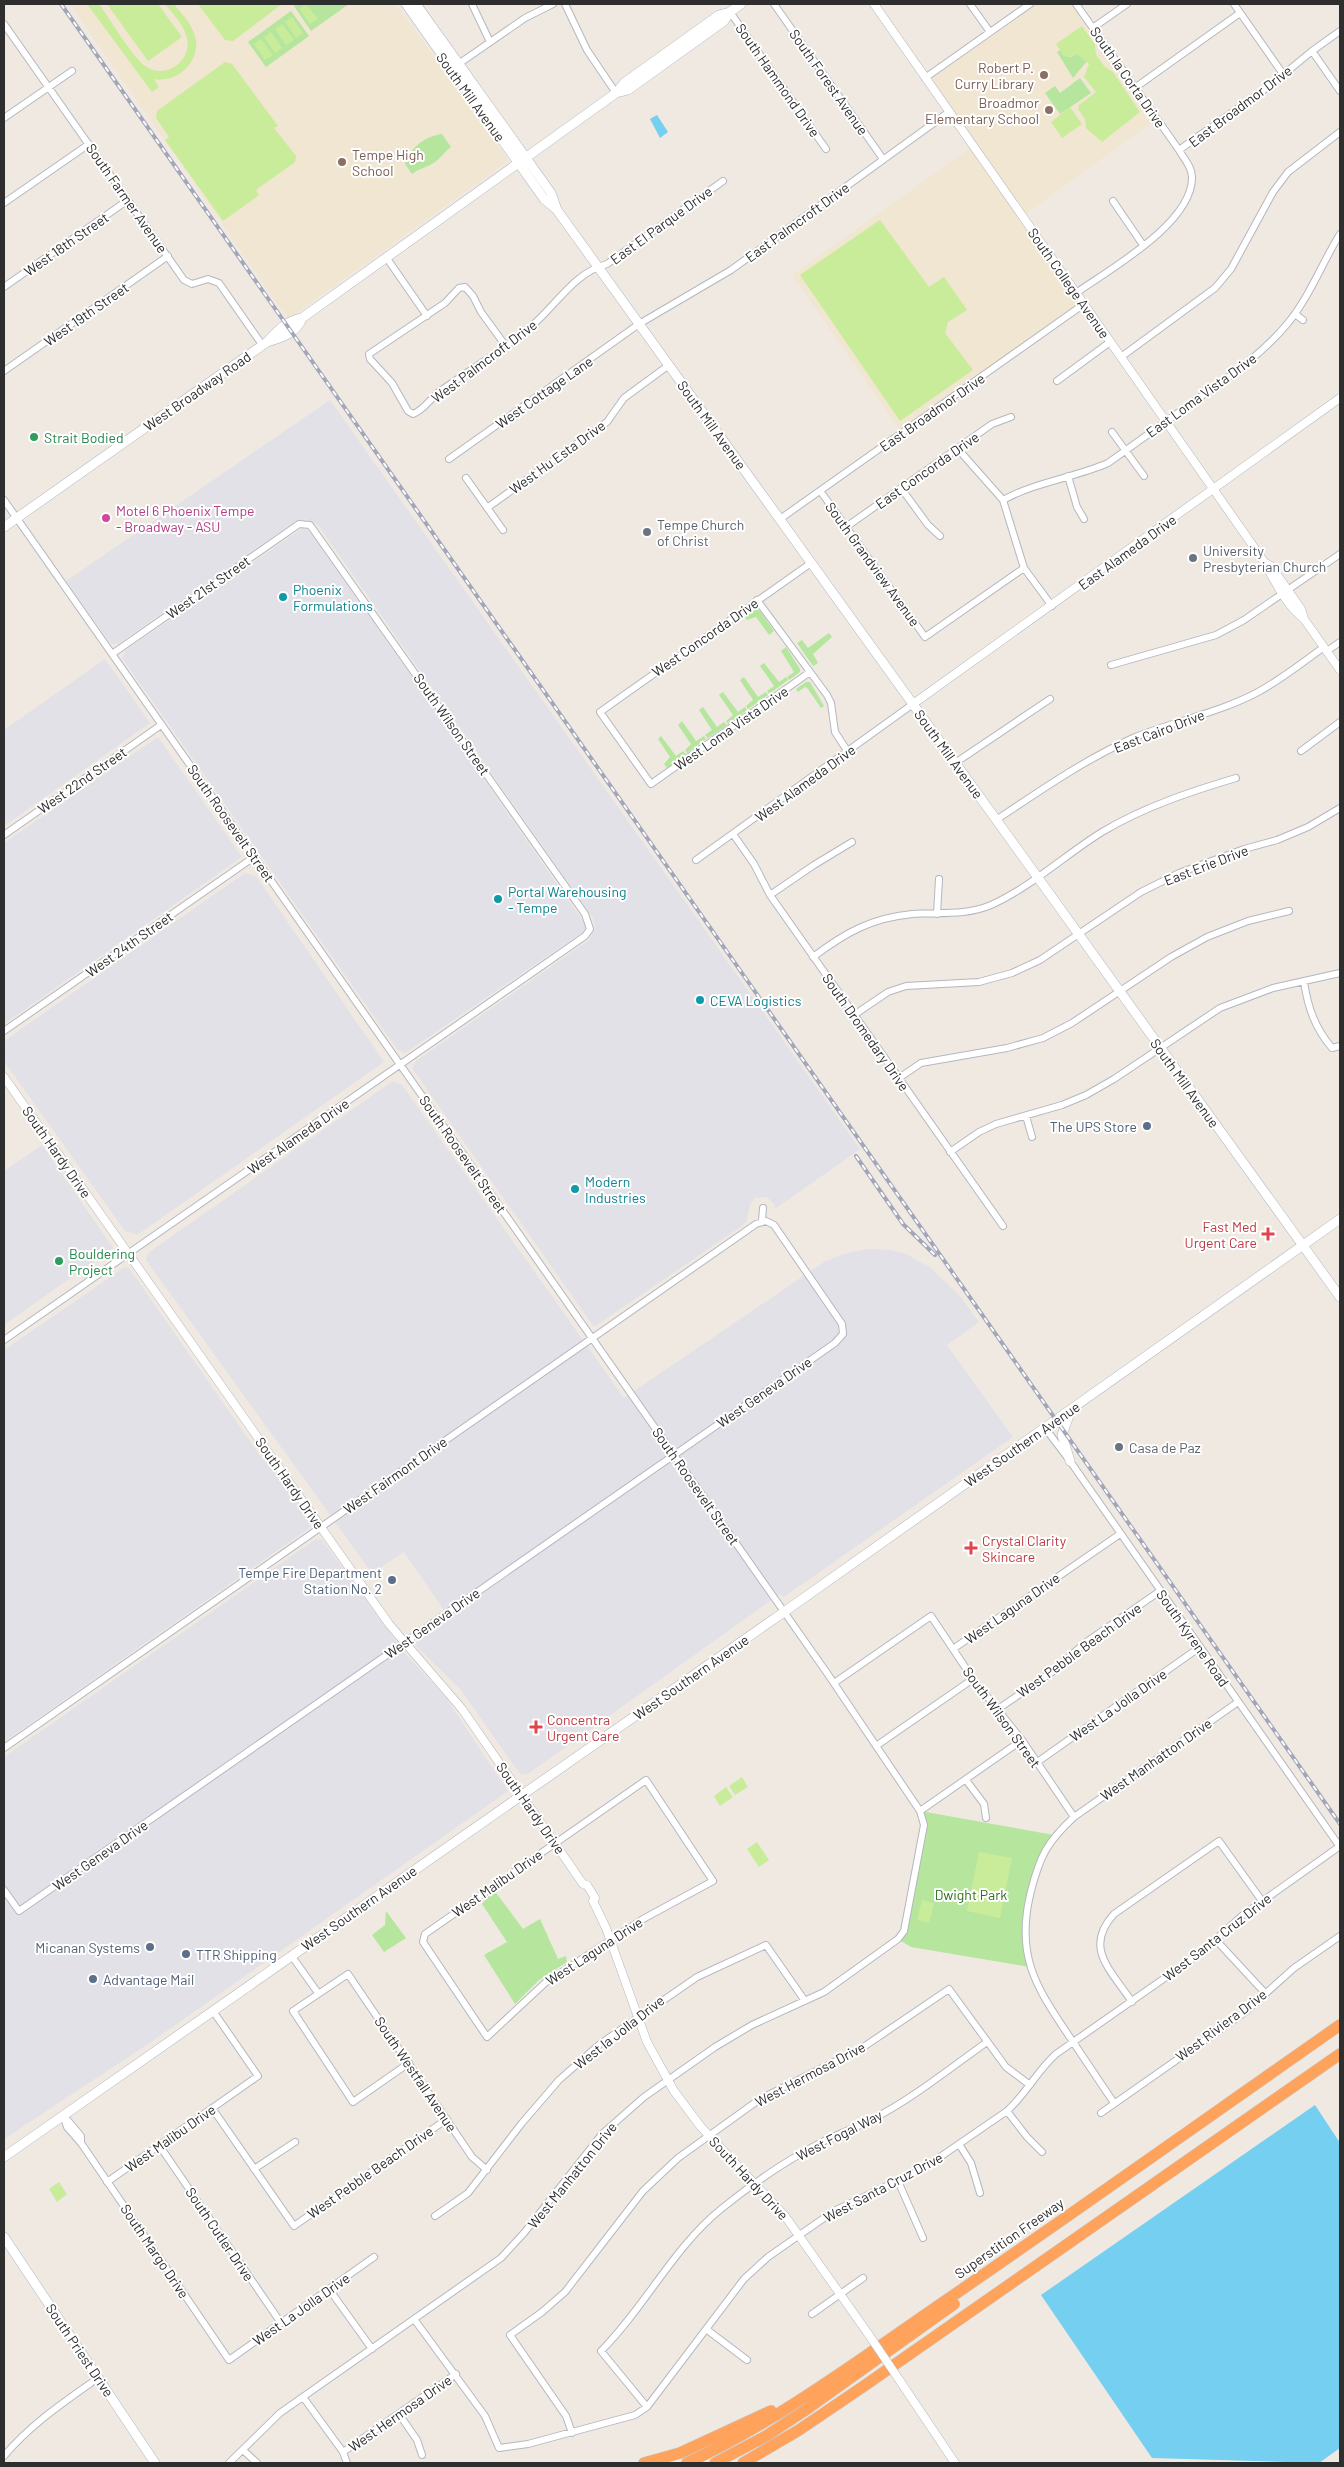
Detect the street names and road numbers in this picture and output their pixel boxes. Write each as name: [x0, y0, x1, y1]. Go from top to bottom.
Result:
street label: South Hammond Drive: [732, 20, 824, 140]
street label: South la Corta Drive: [1087, 23, 1169, 131]
street label: South Forest Avenue: [786, 26, 872, 138]
street label: South Mill Avenue: [433, 49, 509, 145]
street label: East Broadmor Drive: [1185, 62, 1295, 150]
street label: South Farmer Avenue: [83, 140, 171, 256]
street label: East Palmcroft Drive: [742, 179, 852, 265]
street label: East El Parque Drive: [607, 182, 715, 268]
street label: West 18th Street: [20, 209, 112, 279]
street label: South College Avenue: [1024, 224, 1114, 342]
street label: West 19th Street: [40, 279, 132, 349]
street label: West Palmcroft Drive: [428, 316, 540, 406]
street label: West Broadway Road: [140, 348, 254, 434]
street label: East Loma Vista Drive: [1143, 349, 1259, 441]
street label: West Cottage Lane: [492, 352, 596, 432]
street label: East Broadmor Drive: [876, 369, 988, 455]
street label: South Mill Avenue: [674, 377, 750, 473]
street label: West Hu Esta Drive: [506, 416, 608, 498]
street label: East Concorda Drive: [872, 428, 982, 512]
street label: South Grandview Avenue: [822, 499, 924, 629]
street label: East Alameda Drive: [1075, 511, 1179, 593]
street label: West 21st Street: [163, 552, 253, 622]
street label: West Concorda Drive: [649, 594, 761, 680]
street label: South Wilson Street: [410, 670, 494, 778]
street label: West Loma Vista Drive: [671, 682, 791, 774]
street label: South Mill Avenue: [911, 706, 987, 802]
street label: East Cairo Drive: [1111, 706, 1207, 756]
street label: West Alameda Drive: [751, 741, 859, 825]
street label: West 22nd Street: [34, 743, 130, 817]
street label: South Roosevelt Street: [184, 761, 278, 885]
street label: East Erie Drive: [1161, 841, 1251, 889]
street label: West 24th Street: [82, 908, 176, 980]
street label: South Dromedary Drive: [819, 970, 913, 1094]
street label: South Mill Avenue: [1147, 1035, 1223, 1131]
street label: South Roosevelt Street: [416, 1092, 510, 1216]
street label: West Alameda Drive: [244, 1095, 352, 1177]
street label: South Hardy Drive: [19, 1103, 95, 1201]
street label: West Geneva Drive: [713, 1353, 815, 1431]
street label: West Southern Avenue: [961, 1398, 1083, 1490]
street label: South Roosevelt Street: [649, 1424, 743, 1548]
street label: West Fairmont Drive: [340, 1433, 450, 1517]
street label: South Hardy Drive: [252, 1434, 328, 1532]
street label: West Laguna Drive: [961, 1569, 1063, 1647]
street label: West Geneva Drive: [381, 1584, 483, 1662]
street label: South Kyrene Road: [1153, 1586, 1233, 1690]
street label: West Pebble Beach Drive: [1013, 1599, 1145, 1701]
street label: West Southern Avenue: [630, 1631, 752, 1723]
street label: South Wilson Street: [960, 1663, 1044, 1771]
street label: West La Jolla Drive: [1066, 1665, 1170, 1745]
street label: West Manhatton Drive: [1097, 1714, 1215, 1804]
street label: South Hardy Drive: [493, 1759, 569, 1857]
street label: West Geneva Drive: [49, 1816, 151, 1894]
street label: West Malibu Drive: [448, 1845, 546, 1921]
street label: West Southern Avenue: [298, 1862, 420, 1954]
street label: West Santa Cruz Drive: [1159, 1889, 1275, 1985]
street label: West Laguna Drive: [542, 1913, 646, 1989]
street label: West Riviera Drive: [1172, 1985, 1270, 2065]
street label: West la Jolla Drive: [570, 1991, 668, 2073]
street label: South Westfall Avenue: [371, 2013, 461, 2135]
street label: West Hermosa Drive: [752, 2038, 868, 2110]
street label: West Malibu Drive: [121, 2100, 219, 2176]
street label: West Fogal Way: [793, 2106, 885, 2164]
street label: West Manhatton Drive: [524, 2118, 620, 2232]
street label: West Pebble Beach Drive: [304, 2122, 436, 2222]
street label: South Hardy Drive: [706, 2133, 792, 2223]
street label: West Santa Cruz Drive: [820, 2148, 946, 2226]
street label: South Cutler Drive: [182, 2184, 258, 2284]
street label: Superstition Freeway: [951, 2194, 1067, 2282]
street label: South Margo Drive: [117, 2201, 193, 2301]
street label: West La Jolla Drive: [249, 2269, 353, 2349]
street label: South Priest Drive: [43, 2300, 117, 2400]
street label: West Hermosa Drive: [345, 2371, 455, 2455]

